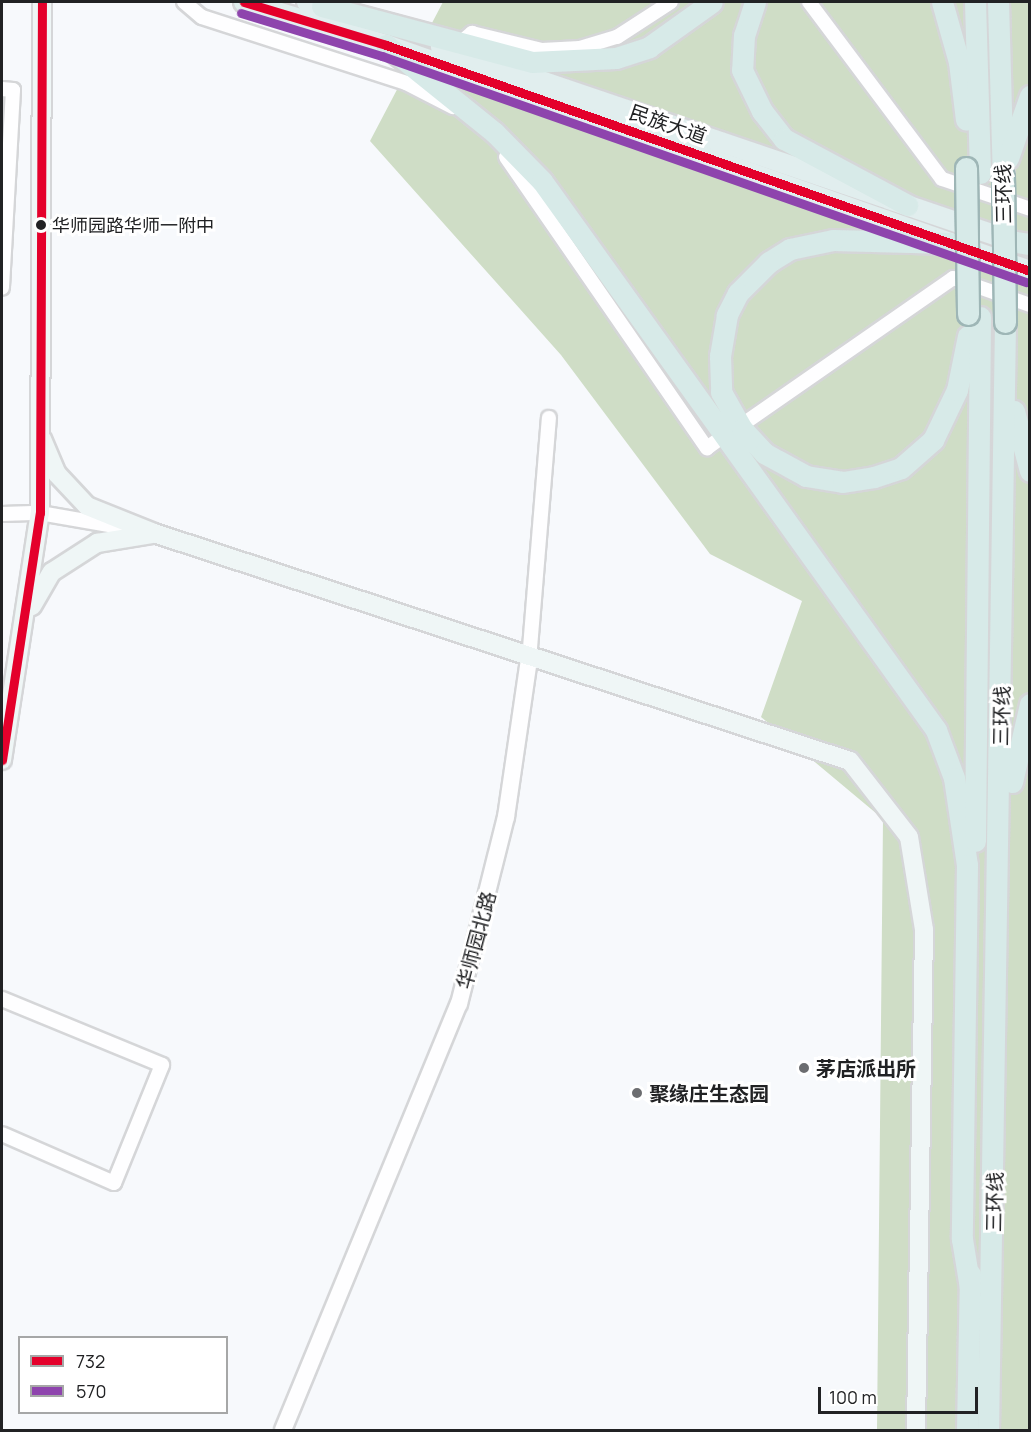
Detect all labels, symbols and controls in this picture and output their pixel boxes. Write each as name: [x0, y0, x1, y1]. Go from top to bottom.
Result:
street label: 民族大道: [626, 100, 710, 148]
street label: 三环线: [990, 164, 1016, 224]
place label: 华师园路华师一附中: [52, 214, 214, 236]
marker: 华师园路华师一附中: [35, 219, 47, 231]
street label: 三环线: [988, 686, 1014, 746]
street label: 华师园北路: [451, 889, 501, 991]
place label: 茅店派出所: [816, 1056, 916, 1080]
marker: 茅店派出所: [797, 1061, 811, 1075]
place label: 聚缘庄生态园: [649, 1081, 769, 1105]
marker: 聚缘庄生态园: [630, 1086, 644, 1100]
street label: 三环线: [981, 1172, 1007, 1232]
legend: [18, 1336, 228, 1414]
text: 732: [76, 1349, 105, 1373]
scale bar: [821, 1375, 982, 1413]
text: 570: [76, 1379, 106, 1403]
text: 100 m: [829, 1385, 877, 1409]

